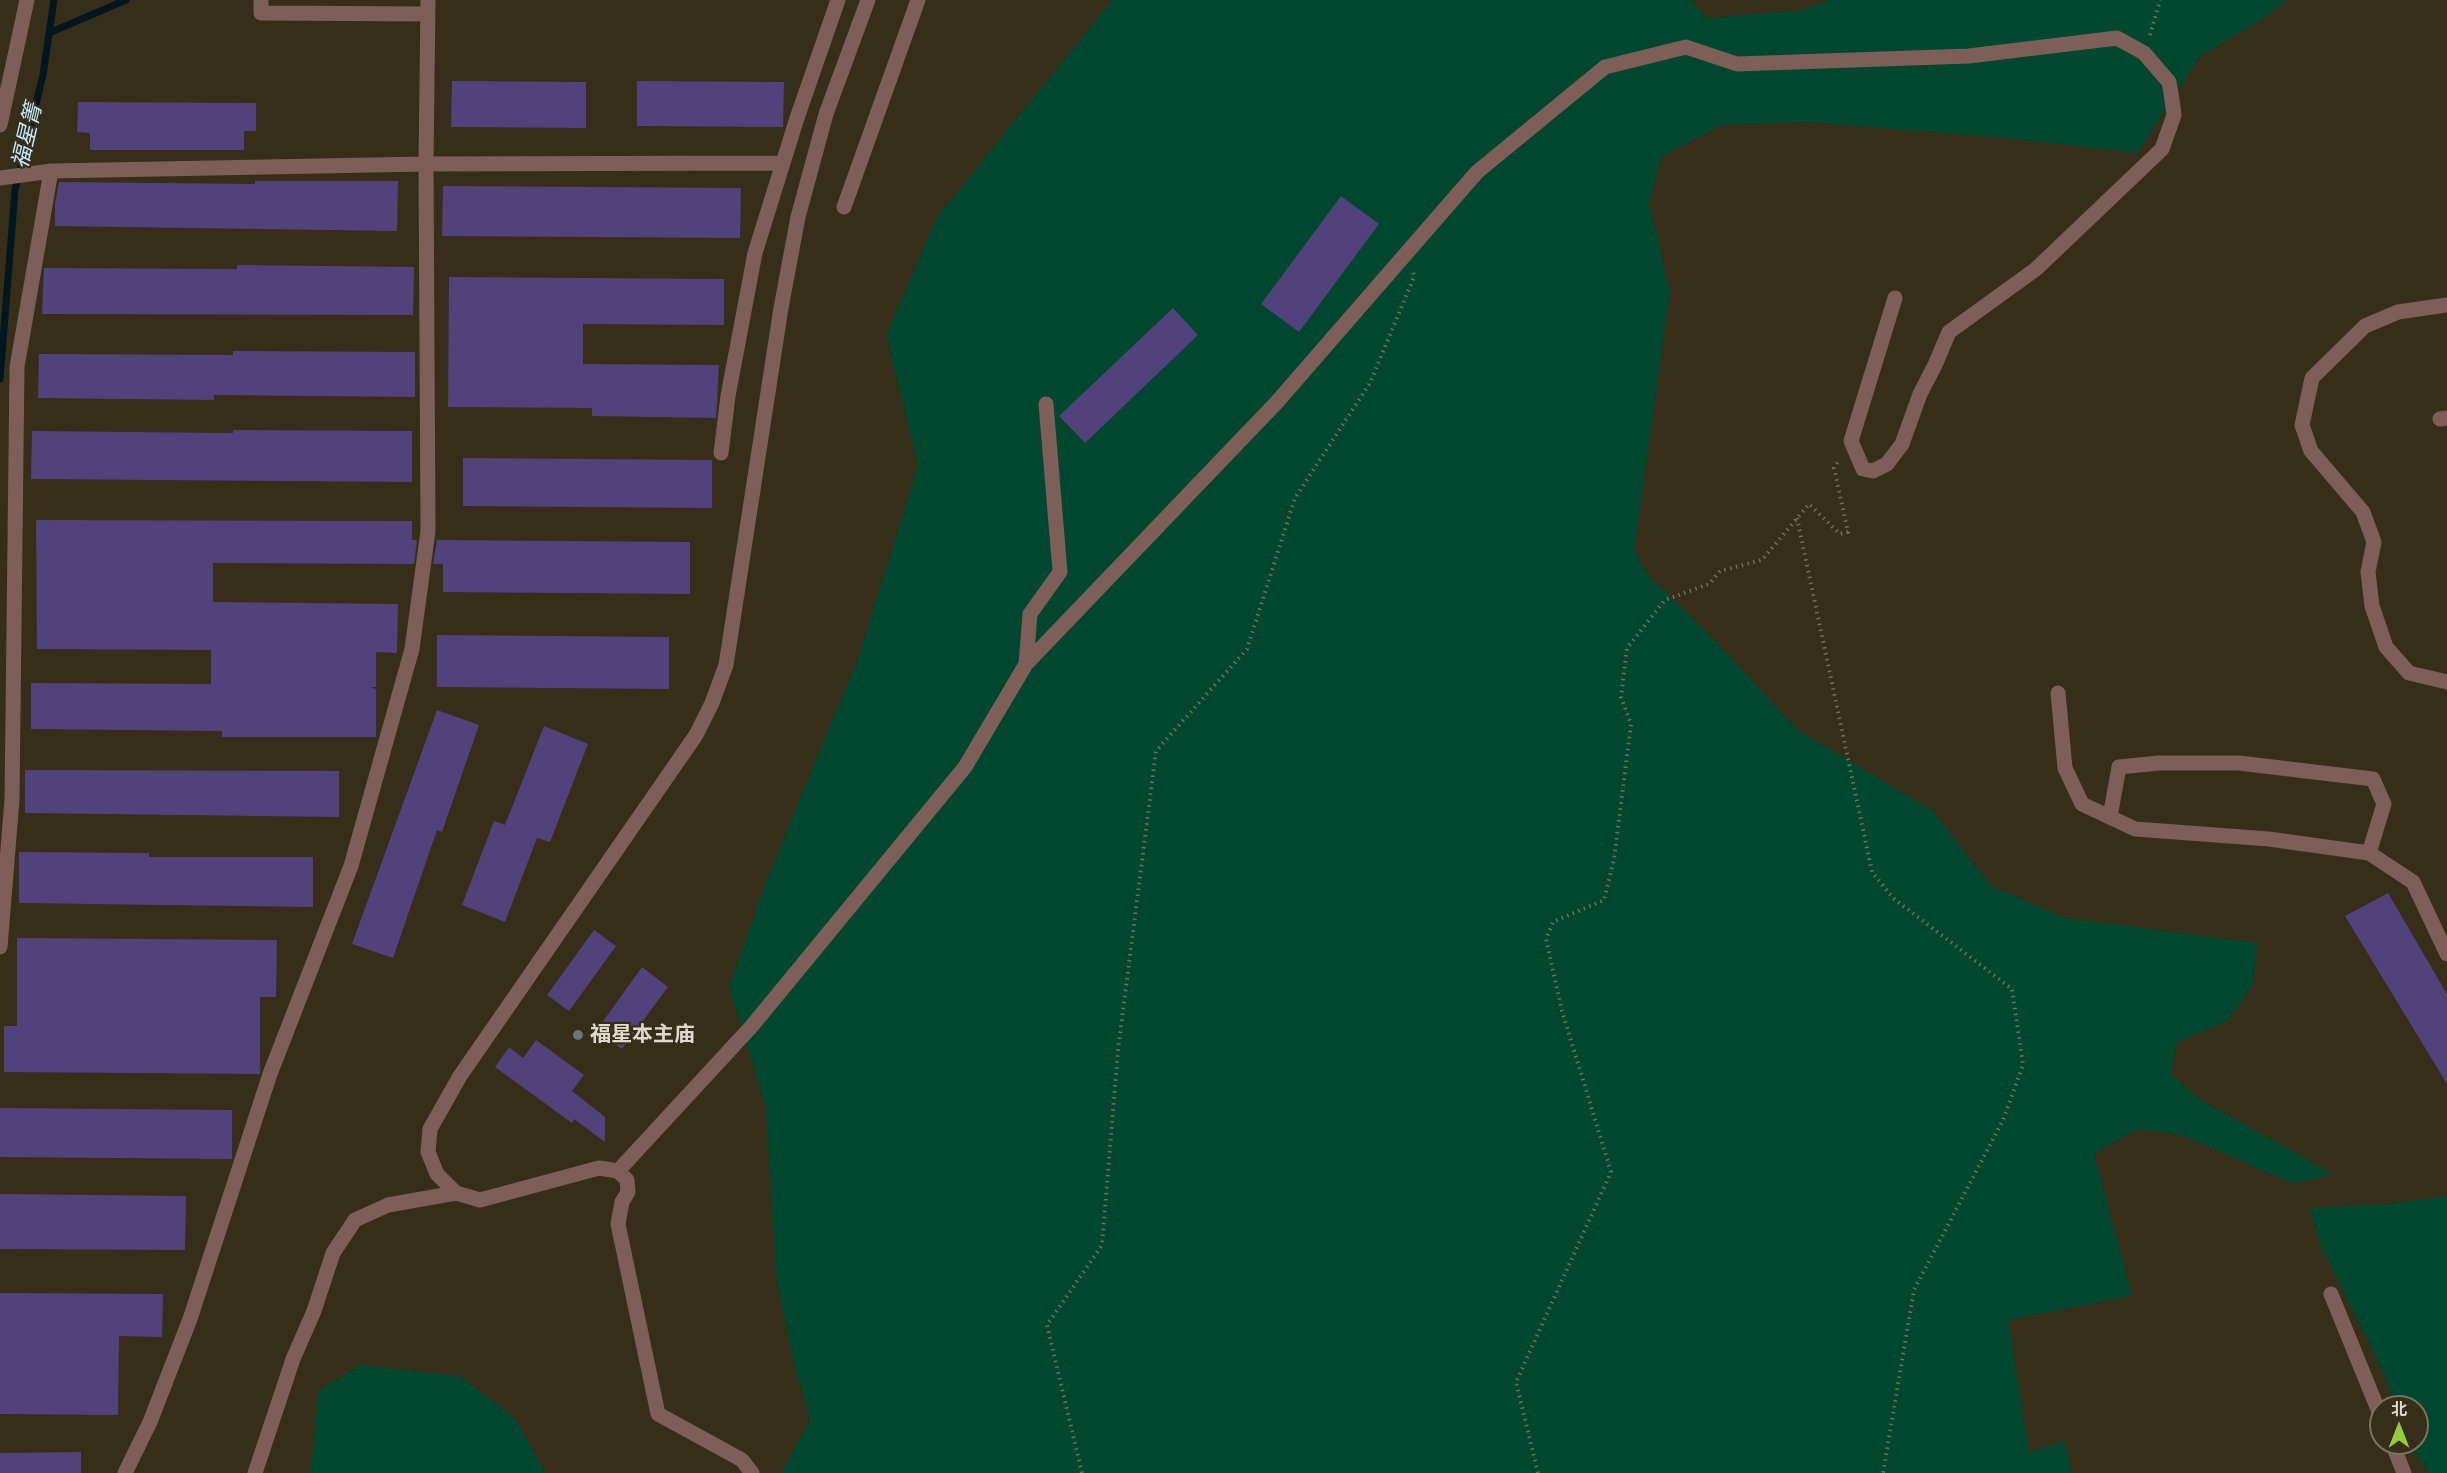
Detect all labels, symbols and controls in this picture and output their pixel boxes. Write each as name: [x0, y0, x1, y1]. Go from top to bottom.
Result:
water label: 福星箐: [8, 101, 48, 171]
place label: 福星本主庙: [590, 1022, 695, 1048]
marker: 福星本主庙: [571, 1028, 585, 1042]
north arrow: [2369, 1395, 2429, 1455]
text: 北: [2391, 1399, 2407, 1419]

